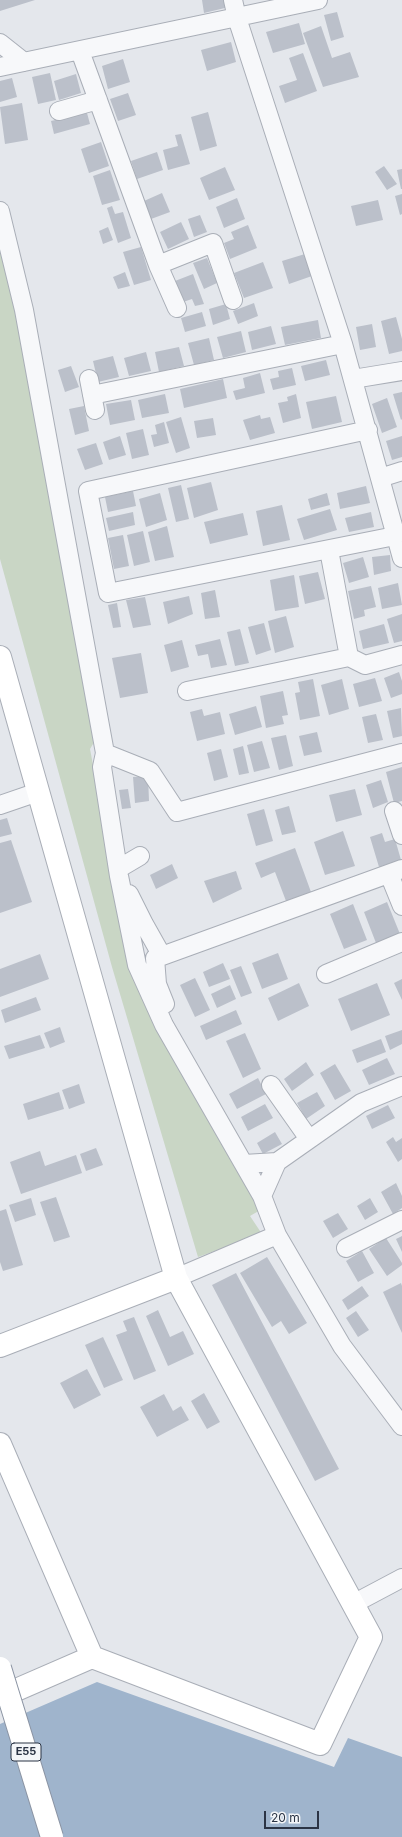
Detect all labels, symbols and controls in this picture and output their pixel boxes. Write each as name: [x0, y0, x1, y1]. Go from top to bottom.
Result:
road number: E55: [11, 1743, 41, 1761]
scale bar: [266, 1803, 321, 1829]
text: 20 m: [271, 1810, 300, 1825]

